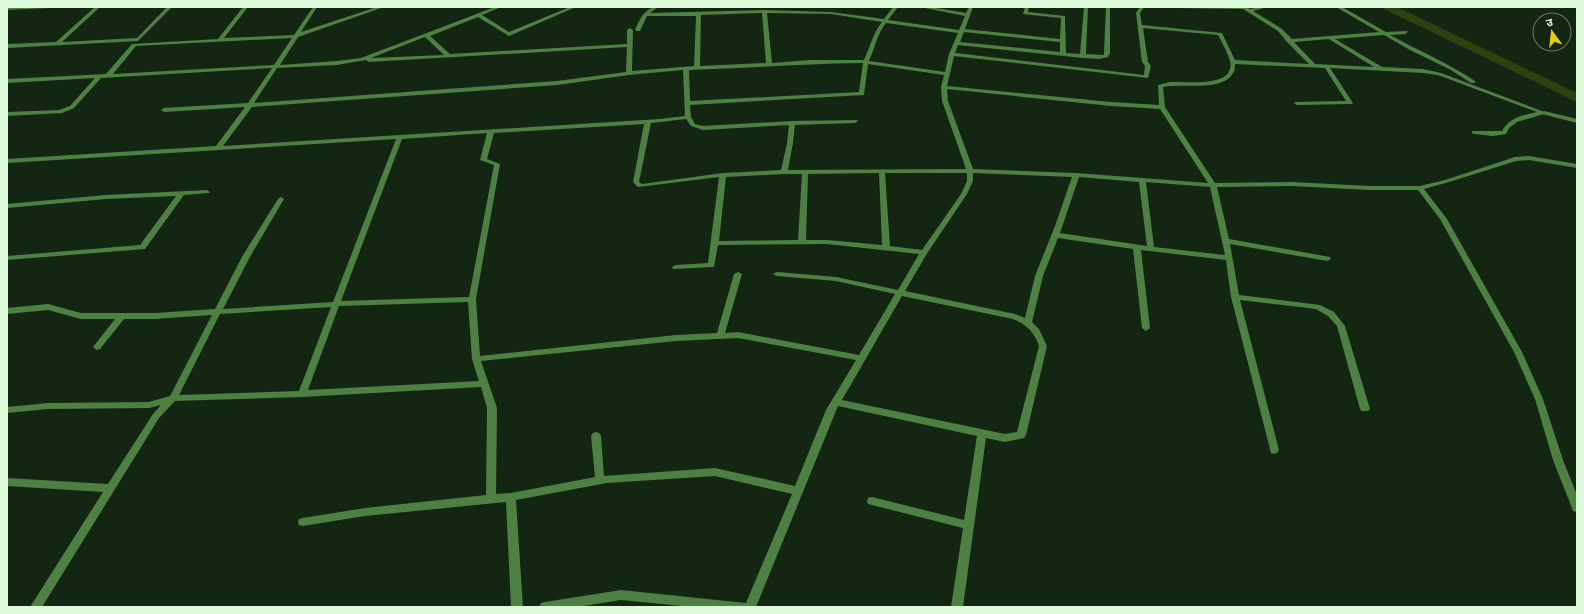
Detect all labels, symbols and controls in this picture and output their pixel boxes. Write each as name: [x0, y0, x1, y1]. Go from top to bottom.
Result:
north arrow: [1532, 12, 1572, 52]
text: उ: [1545, 16, 1555, 29]

